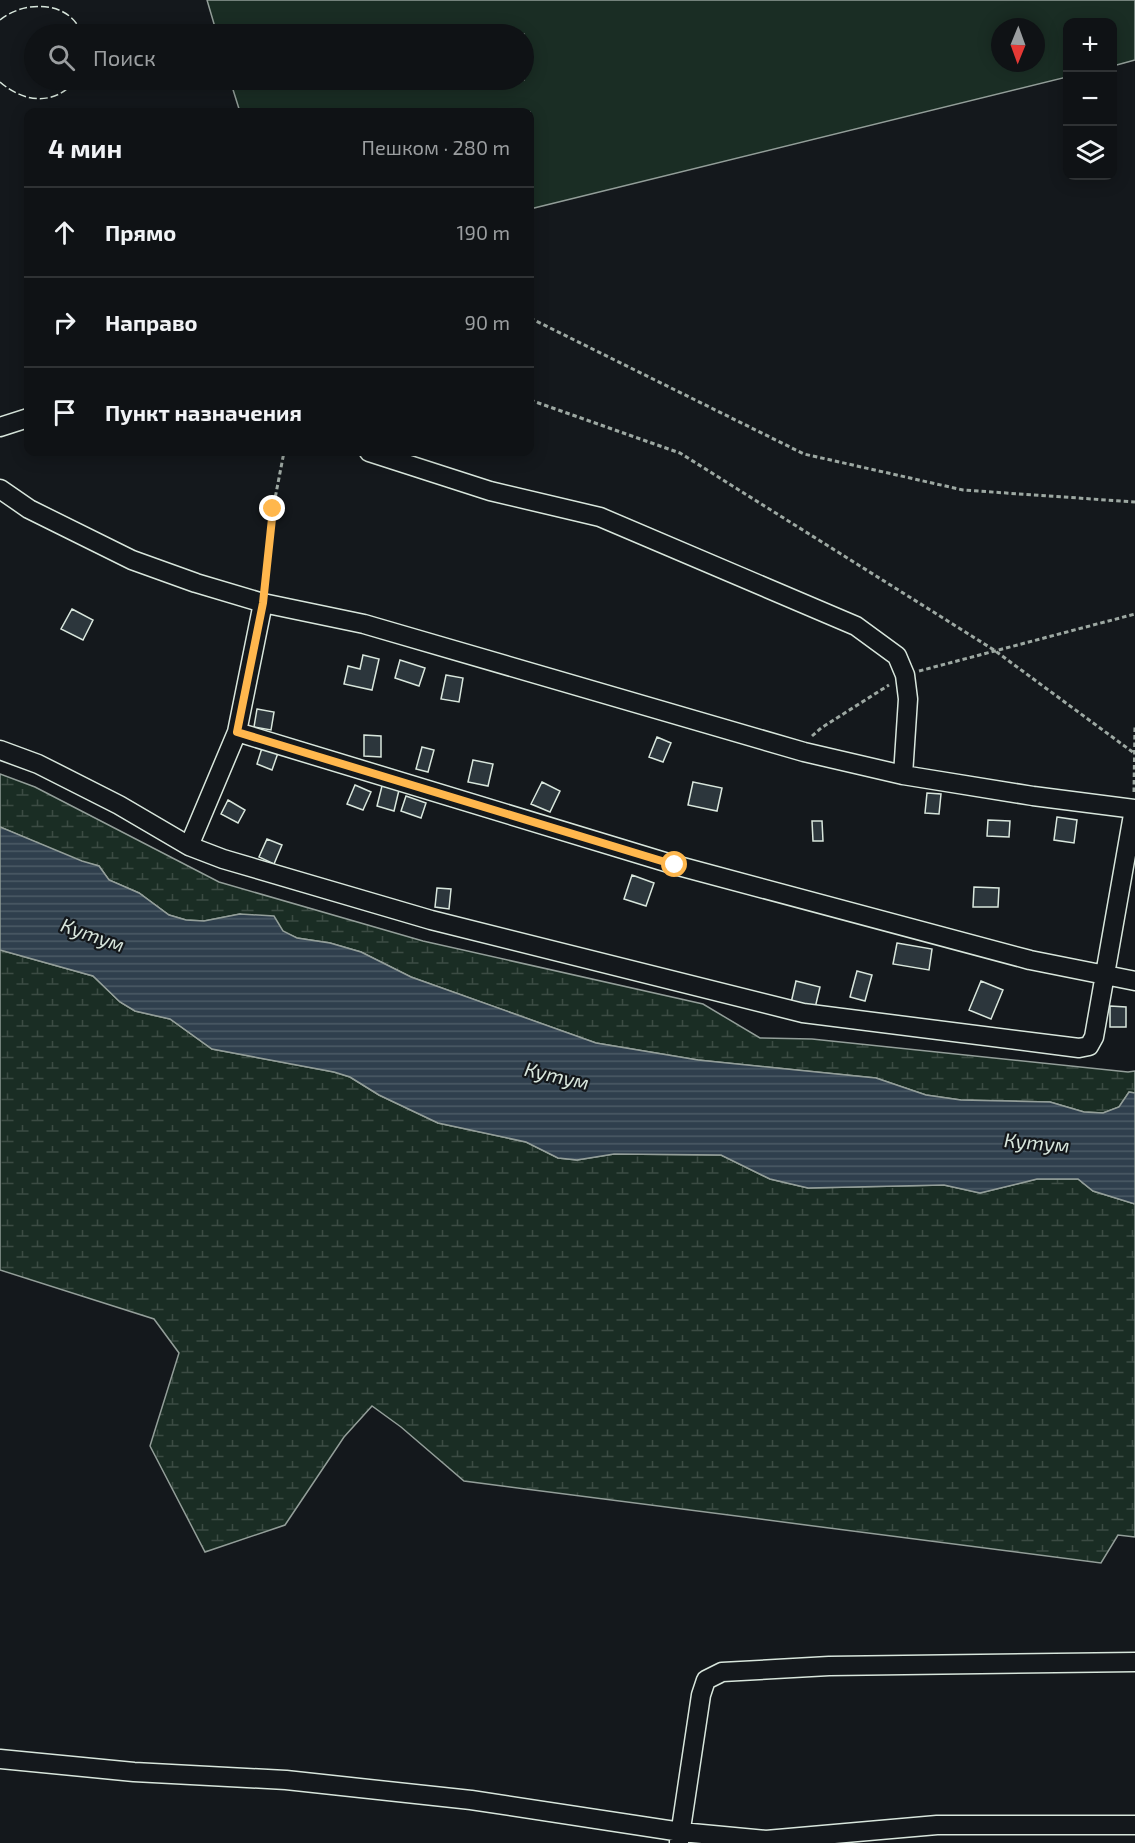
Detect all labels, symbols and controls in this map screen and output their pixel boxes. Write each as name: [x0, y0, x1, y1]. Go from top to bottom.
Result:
north arrow: [991, 18, 1045, 72]
map controls: [1063, 18, 1117, 180]
button: +: [1063, 18, 1117, 72]
search box: [24, 24, 534, 90]
icon: search: [45, 41, 78, 74]
text: Поиск: [93, 44, 156, 70]
button: −: [1063, 72, 1117, 126]
button: layers: [1063, 126, 1117, 180]
text: 4 мин: [48, 132, 122, 163]
text: Пешком · 280 m: [362, 135, 510, 159]
icon: ahead: [48, 216, 81, 249]
text: Прямо: [105, 219, 176, 245]
text: 190 m: [457, 220, 510, 244]
icon: right: [48, 306, 81, 339]
text: Направо: [105, 309, 198, 335]
text: 90 m: [465, 310, 510, 334]
icon: arrive: [48, 396, 81, 429]
text: Пункт назначения: [105, 399, 302, 425]
route end: [259, 495, 285, 521]
route start: [661, 851, 687, 877]
water label: Кутум: [58, 912, 128, 956]
water label: Кутум: [522, 1056, 592, 1094]
water label: Кутум: [1003, 1127, 1071, 1157]

